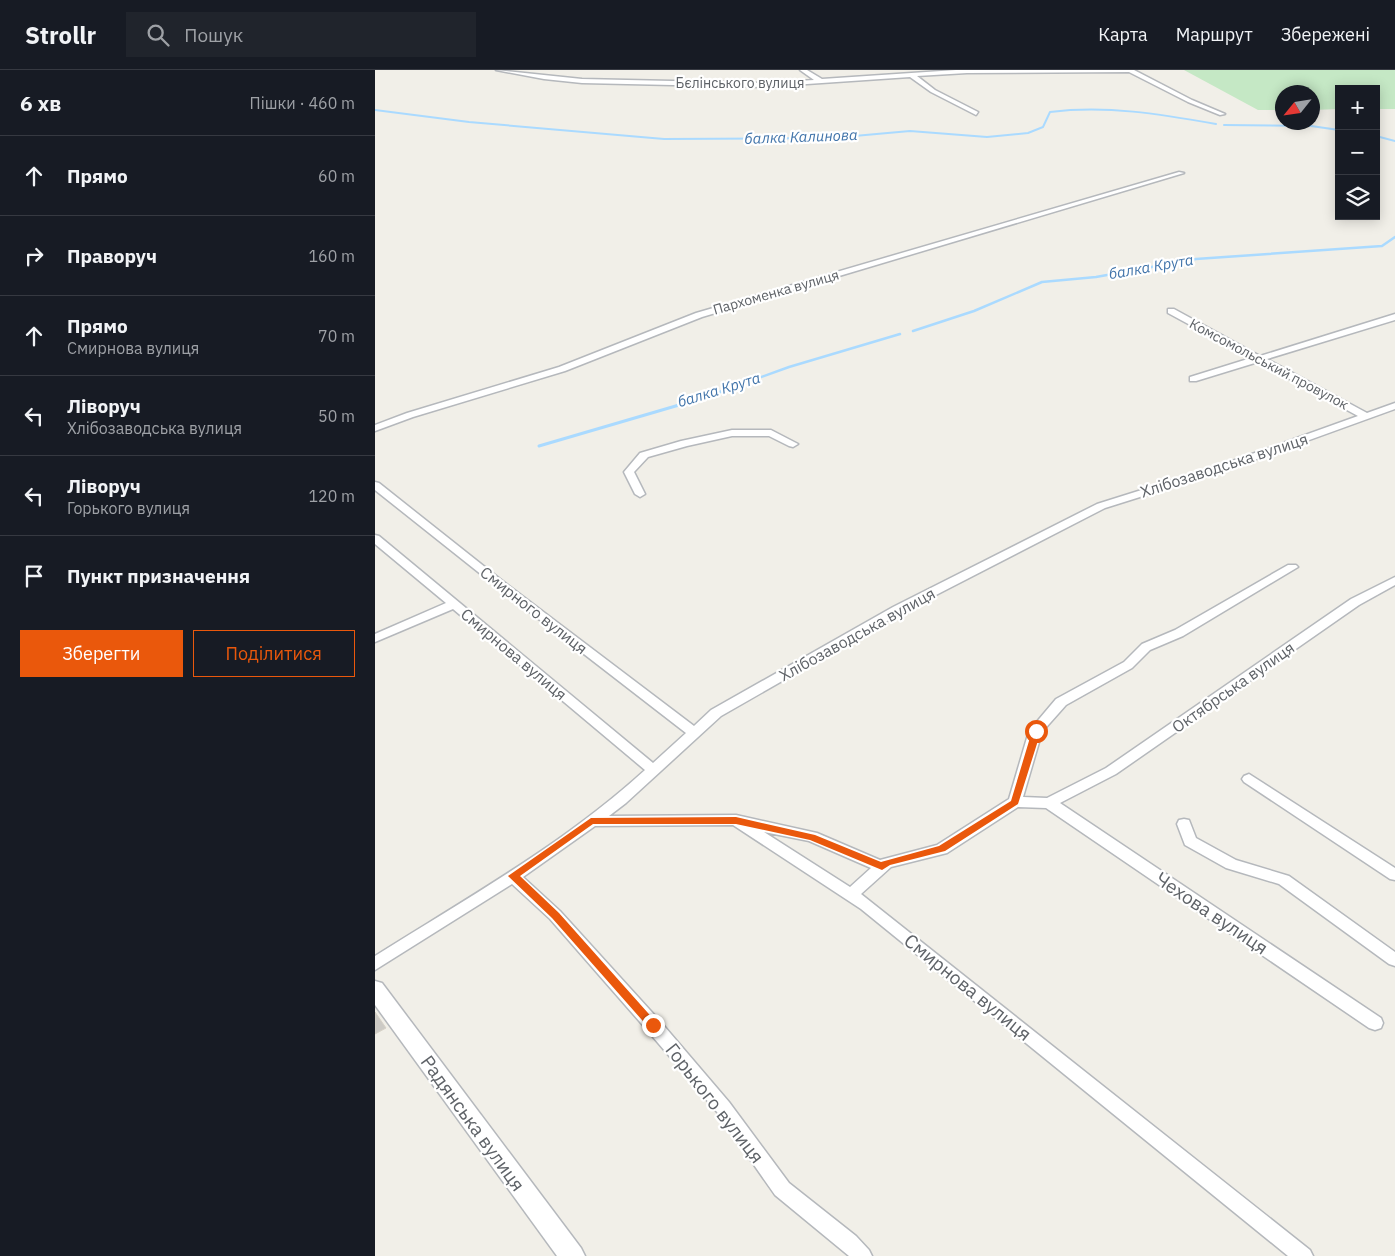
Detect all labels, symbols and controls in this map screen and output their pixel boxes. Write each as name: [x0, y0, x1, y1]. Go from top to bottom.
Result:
search box: [126, 12, 476, 57]
text: Strollr: [25, 19, 96, 51]
icon: search: [144, 21, 172, 49]
text: Пошук: [184, 23, 243, 47]
text: Карта: [1098, 23, 1148, 46]
text: Маршрут: [1176, 23, 1253, 46]
text: Збережені: [1281, 23, 1370, 46]
street label: Бєлінського вулиця: [676, 74, 804, 92]
north arrow: [1275, 85, 1320, 130]
map controls: [1335, 85, 1380, 220]
button: +: [1335, 85, 1380, 130]
text: 6 хв: [20, 89, 61, 117]
text: Пішки · 460 m: [250, 93, 355, 113]
water label: балка Калинова: [744, 125, 858, 148]
button: −: [1335, 130, 1380, 175]
icon: ahead: [20, 162, 48, 190]
text: Прямо: [67, 164, 128, 188]
text: 60 m: [318, 166, 355, 186]
button: layers: [1335, 175, 1380, 220]
icon: right: [20, 242, 48, 270]
text: Праворуч: [67, 244, 157, 268]
text: 160 m: [308, 246, 355, 266]
water label: балка Крута: [1107, 250, 1195, 283]
street label: Пархоменка вулиця: [711, 265, 841, 319]
text: Прямо: [67, 314, 128, 338]
street label: Комсомольський провулок: [1186, 314, 1352, 414]
icon: ahead: [20, 322, 48, 350]
text: 70 m: [318, 326, 355, 346]
text: Смирнова вулиця: [67, 338, 199, 358]
water label: балка Крута: [675, 368, 763, 411]
text: Ліворуч: [67, 394, 141, 418]
icon: left: [20, 402, 48, 430]
text: 50 m: [318, 406, 355, 426]
text: Хлібозаводська вулиця: [67, 418, 242, 438]
street label: Хлібозаводська вулиця: [1138, 428, 1310, 502]
text: Ліворуч: [67, 474, 141, 498]
icon: left: [20, 482, 48, 510]
text: 120 m: [308, 486, 355, 506]
text: Горького вулиця: [67, 498, 190, 518]
icon: arrive: [20, 562, 48, 590]
street label: Смирного вулиця: [476, 562, 592, 658]
text: Пункт призначення: [67, 564, 250, 588]
street label: Хлібозаводська вулиця: [776, 583, 938, 685]
street label: Смирнова вулиця: [457, 604, 571, 704]
button: Зберегти: [20, 630, 183, 677]
button: Поділитися: [193, 630, 355, 677]
street label: Октябрська вулиця: [1168, 637, 1298, 737]
route start: [1025, 720, 1048, 743]
street label: Чехова вулиця: [1151, 866, 1273, 960]
street label: Смирнова вулиця: [899, 928, 1037, 1046]
route end: [642, 1014, 665, 1037]
street label: Горького вулиця: [661, 1038, 769, 1168]
street label: Радянська вулиця: [416, 1050, 530, 1196]

